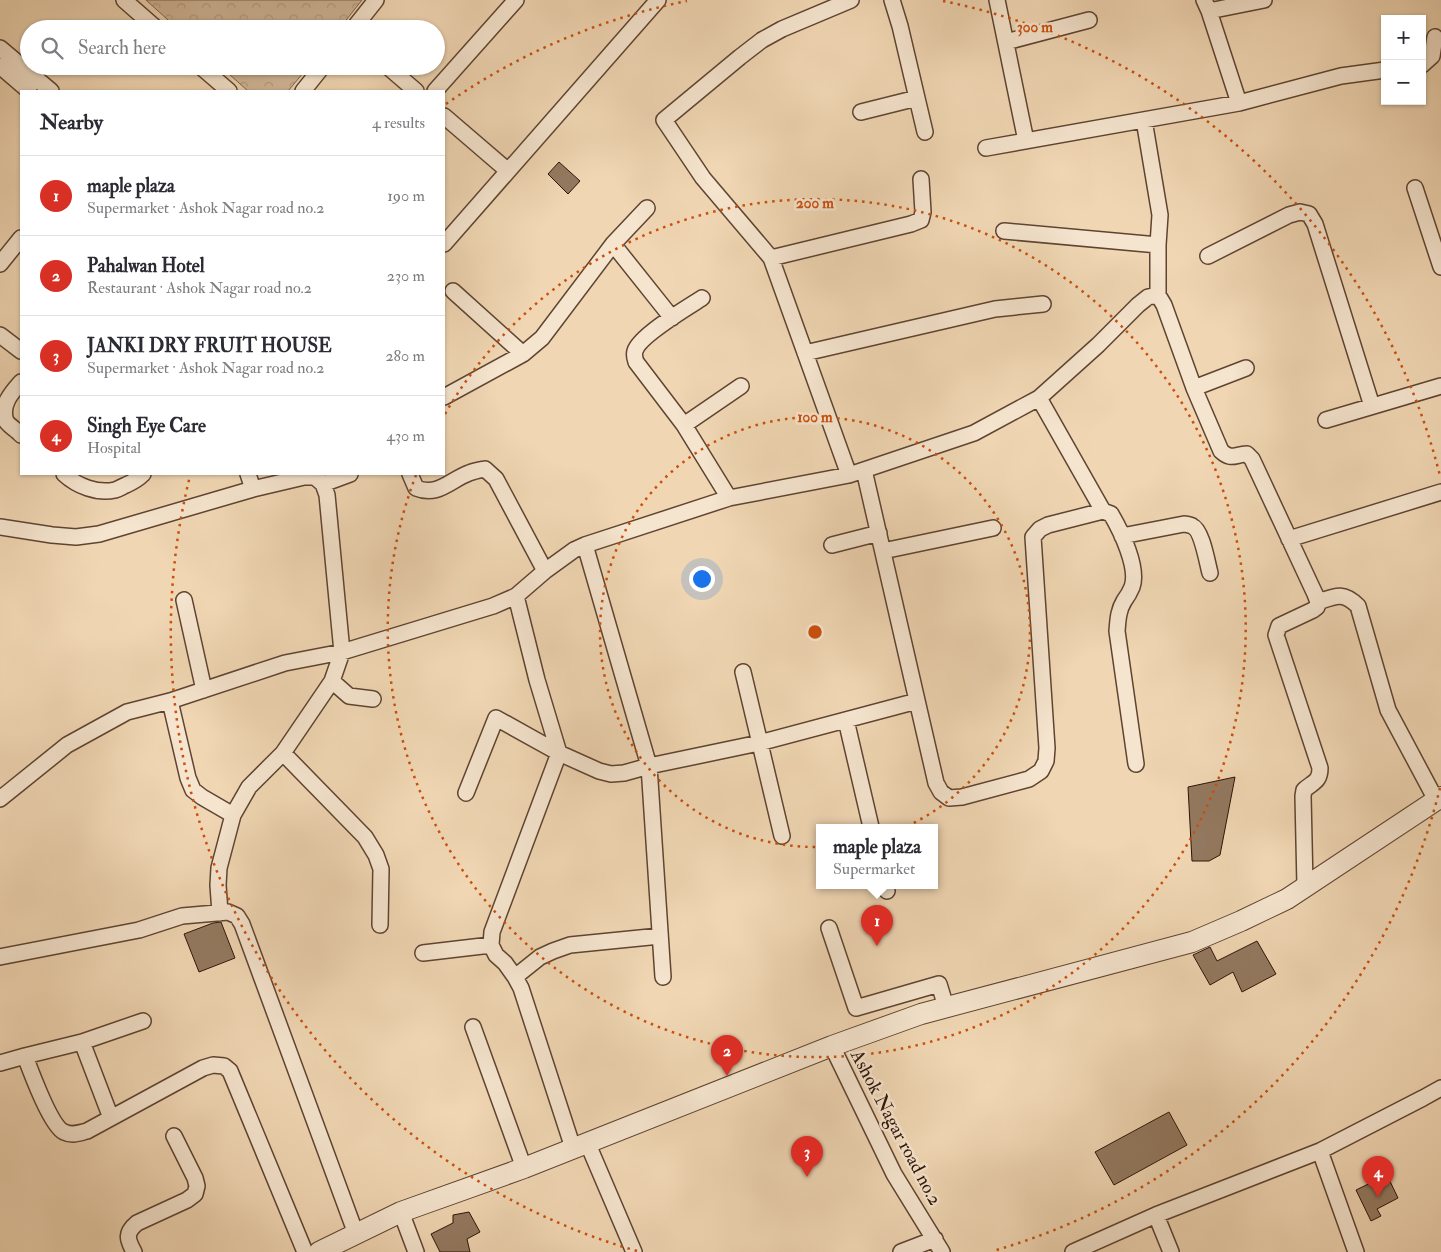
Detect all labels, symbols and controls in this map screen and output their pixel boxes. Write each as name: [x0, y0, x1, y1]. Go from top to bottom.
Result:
map controls: [1381, 15, 1426, 105]
button: +: [1381, 15, 1426, 60]
text: 300 m: [1017, 18, 1053, 37]
search box: [20, 20, 445, 75]
icon: search: [38, 34, 66, 62]
text: Search here: [78, 36, 166, 60]
button: −: [1381, 60, 1426, 105]
text: Nearby: [40, 109, 103, 136]
text: 4 results: [372, 113, 425, 133]
text: maple plaza: [87, 174, 175, 198]
text: 1: [53, 186, 59, 206]
text: 190 m: [387, 186, 425, 206]
text: 200 m: [796, 194, 834, 213]
text: Supermarket · Ashok Nagar road no.2: [87, 198, 324, 218]
text: Pahalwan Hotel: [87, 254, 205, 278]
text: 2: [52, 266, 60, 286]
text: 230 m: [387, 266, 425, 286]
text: Restaurant · Ashok Nagar road no.2: [87, 278, 312, 298]
text: JANKI DRY FRUIT HOUSE: [87, 334, 332, 358]
text: 3: [53, 346, 59, 366]
text: 280 m: [385, 346, 425, 366]
text: Supermarket · Ashok Nagar road no.2: [87, 358, 324, 378]
text: 100 m: [797, 408, 833, 427]
text: Singh Eye Care: [87, 414, 206, 438]
text: 4: [52, 426, 60, 446]
text: 430 m: [386, 426, 425, 446]
text: Hospital: [87, 438, 141, 458]
your location: [689, 566, 715, 592]
centre of rings: [806, 623, 824, 641]
popup: [816, 824, 938, 889]
text: maple plaza: [833, 835, 921, 859]
text: Supermarket: [833, 859, 915, 879]
pin: 1: [861, 905, 893, 946]
pin: 2: [711, 1035, 743, 1076]
street label: Ashok Nagar road no.2: [844, 1045, 947, 1209]
pin: 3: [791, 1136, 823, 1177]
pin: 4: [1362, 1156, 1394, 1197]

